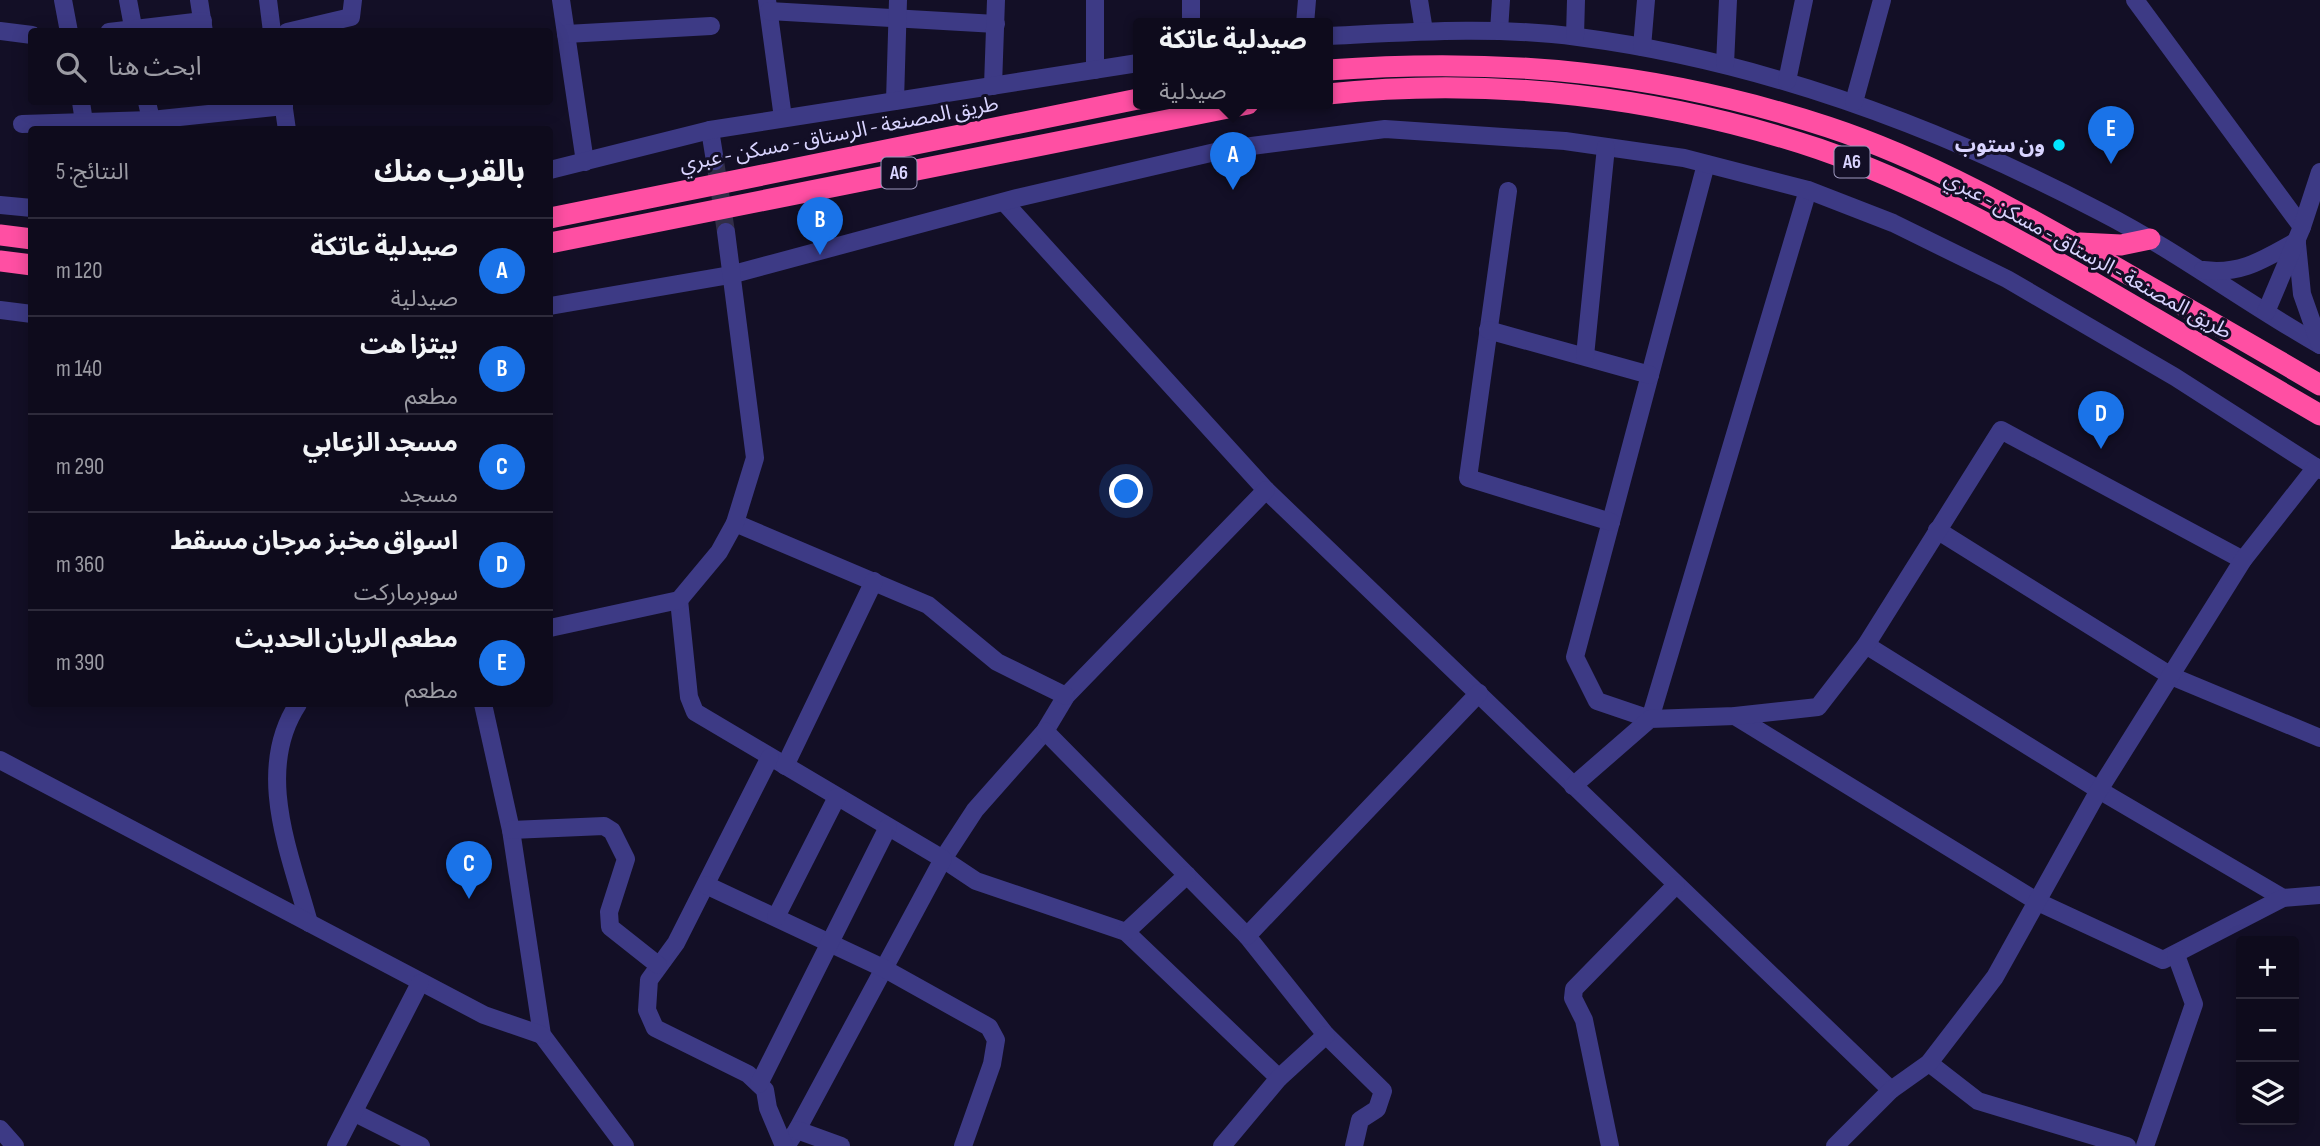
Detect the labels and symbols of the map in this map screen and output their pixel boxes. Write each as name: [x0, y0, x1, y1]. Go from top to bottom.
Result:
street label: طريق المصنعة - الرستاق - مسكن - عبري: [677, 91, 1001, 180]
pin: E: [2088, 106, 2134, 164]
pin: A: [1210, 132, 1256, 190]
place label: ون ستوب: [1955, 133, 2045, 158]
marker: ون ستوب: [2051, 137, 2067, 153]
road number: A6: [1834, 146, 1870, 178]
road number: A6: [881, 158, 916, 188]
street label: طريق المصنعة - الرستاق - مسكن - عبري: [1939, 165, 2236, 347]
pin: B: [797, 197, 843, 255]
pin: D: [2078, 391, 2124, 449]
your location: [1109, 474, 1143, 508]
pin: C: [446, 841, 492, 899]

